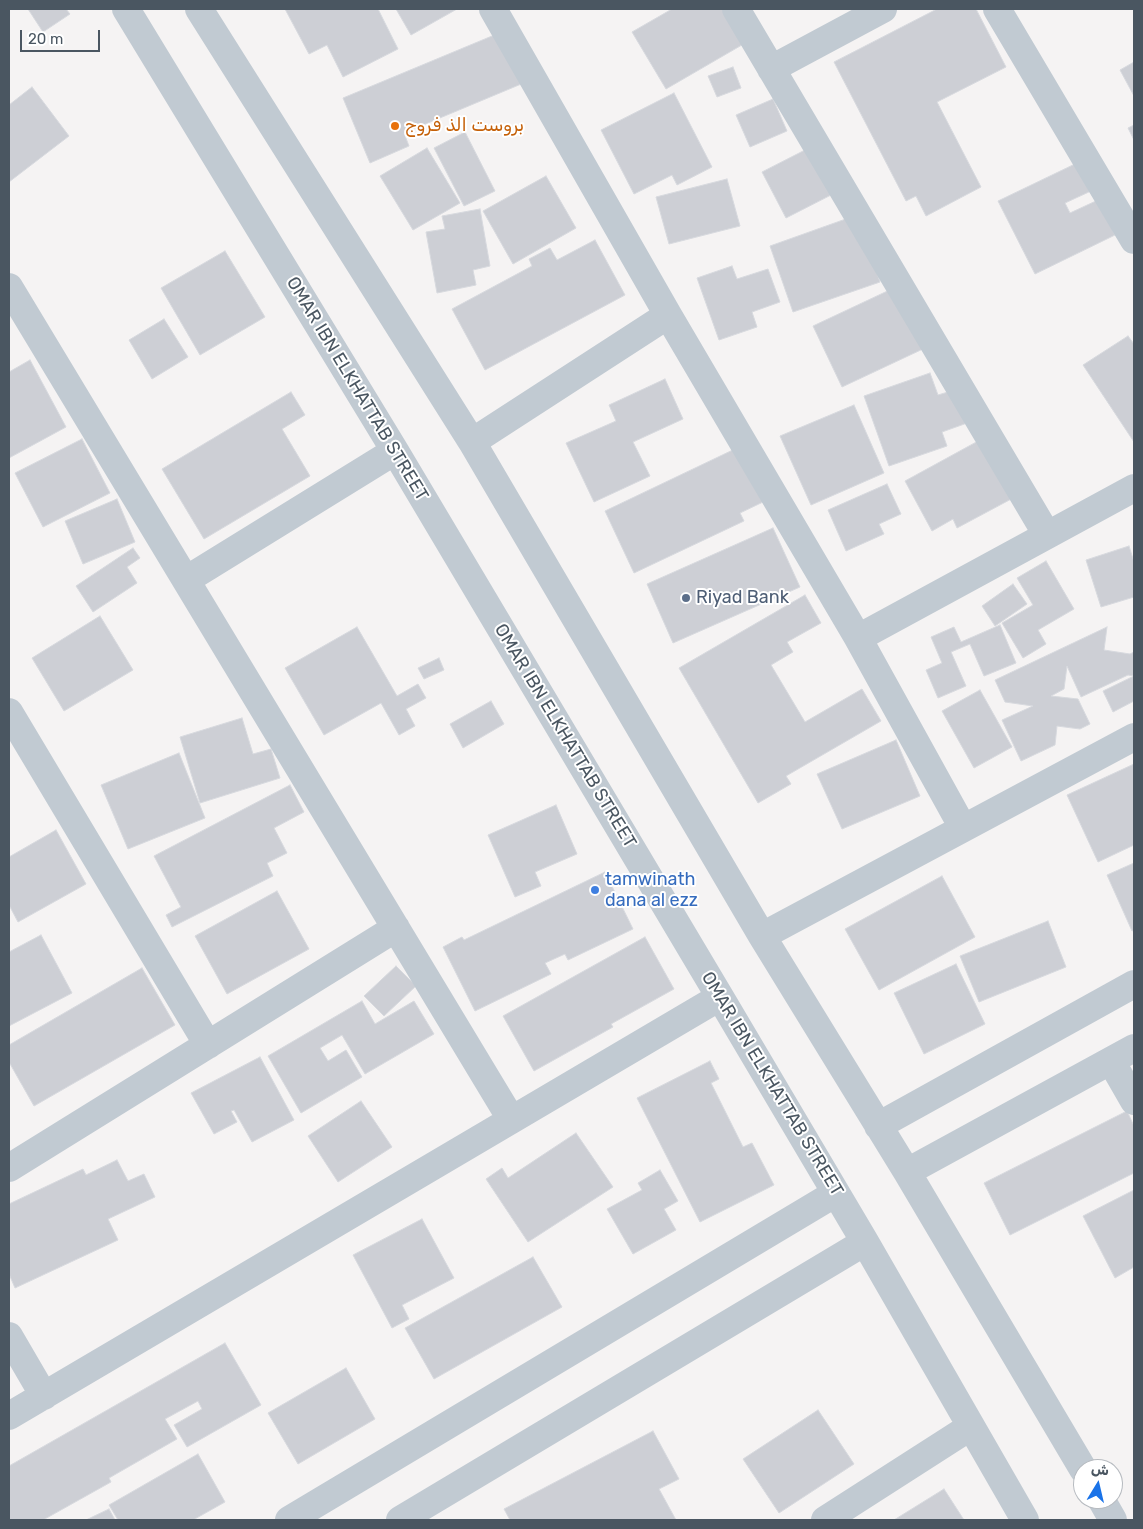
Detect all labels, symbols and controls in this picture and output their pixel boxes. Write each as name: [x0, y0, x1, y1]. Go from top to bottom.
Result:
scale bar: [22, 20, 102, 52]
text: 20 m: [28, 30, 63, 48]
place label: بروست الذ فروج: [405, 115, 524, 137]
marker: بروست الذ فروج: [389, 120, 401, 132]
street label: OMAR IBN ELKHATTAB STREET: [281, 273, 433, 505]
place label: Riyad Bank: [696, 587, 789, 609]
marker: Riyad Bank: [680, 592, 692, 604]
street label: OMAR IBN ELKHATTAB STREET: [489, 620, 641, 852]
place label: tamwinath dana al ezz: [605, 869, 698, 912]
marker: tamwinath dana al ezz: [589, 884, 601, 896]
street label: OMAR IBN ELKHATTAB STREET: [696, 968, 848, 1200]
north arrow: [1073, 1459, 1123, 1509]
text: ش: [1090, 1460, 1110, 1479]

